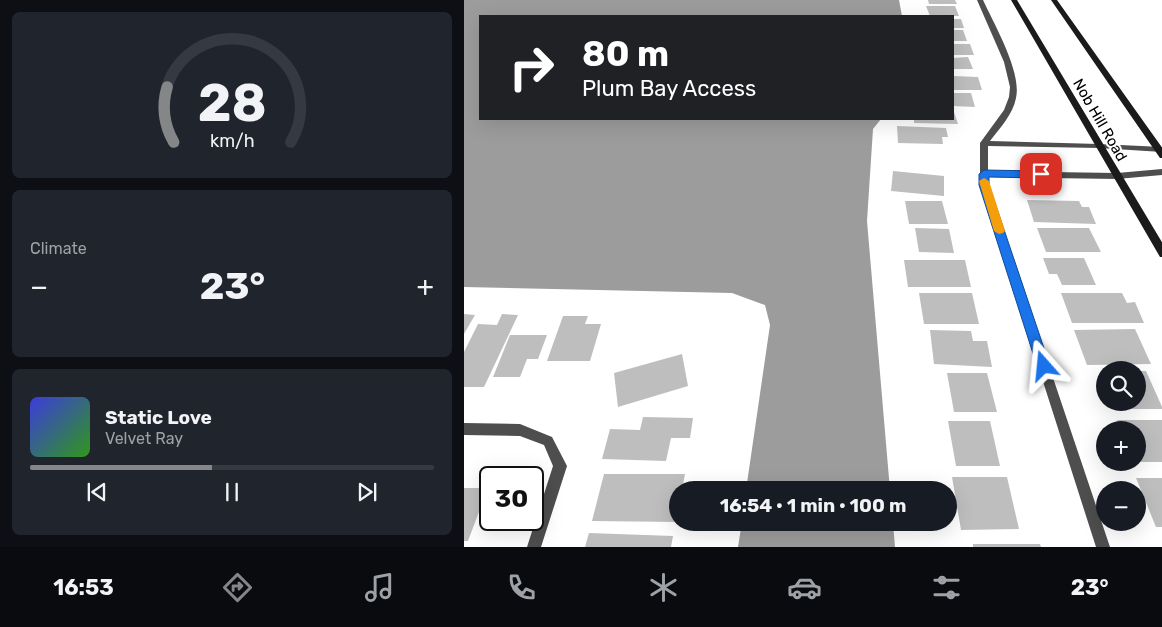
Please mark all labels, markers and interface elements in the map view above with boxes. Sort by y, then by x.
text: 80 m [582,33,669,75]
icon: right [499,35,564,100]
text: 28 [197,72,267,134]
text: Plum Bay Access [582,75,756,102]
street label: Nob Hill Road [1069,75,1131,165]
text: km/h [210,130,254,151]
pin [1020,153,1062,195]
icon: arrive [1027,160,1055,188]
text: Climate [30,239,87,258]
text: 23° [200,263,265,309]
text: − [30,270,48,303]
text: + [417,270,434,303]
position arrow [1017,339,1069,391]
map controls [1096,361,1146,531]
button: search [1096,361,1146,411]
text: Static Love [105,406,212,429]
button: + [1096,421,1146,471]
text: Velvet Ray [105,429,183,448]
speed limit sign: 30 [479,466,544,531]
icon: previous [83,478,111,506]
icon: pause [218,478,246,506]
icon: next [353,478,381,506]
button: − [1096,481,1146,531]
text: 16:54 · 1 min · 100 m [720,494,906,517]
icon: directions [220,570,255,605]
icon: music [362,570,397,605]
icon: phone [504,570,539,605]
icon: climate [646,570,681,605]
icon: car [787,570,822,605]
icon: filters [929,570,964,605]
text: 16:53 [53,574,114,601]
text: 23° [1071,574,1109,601]

